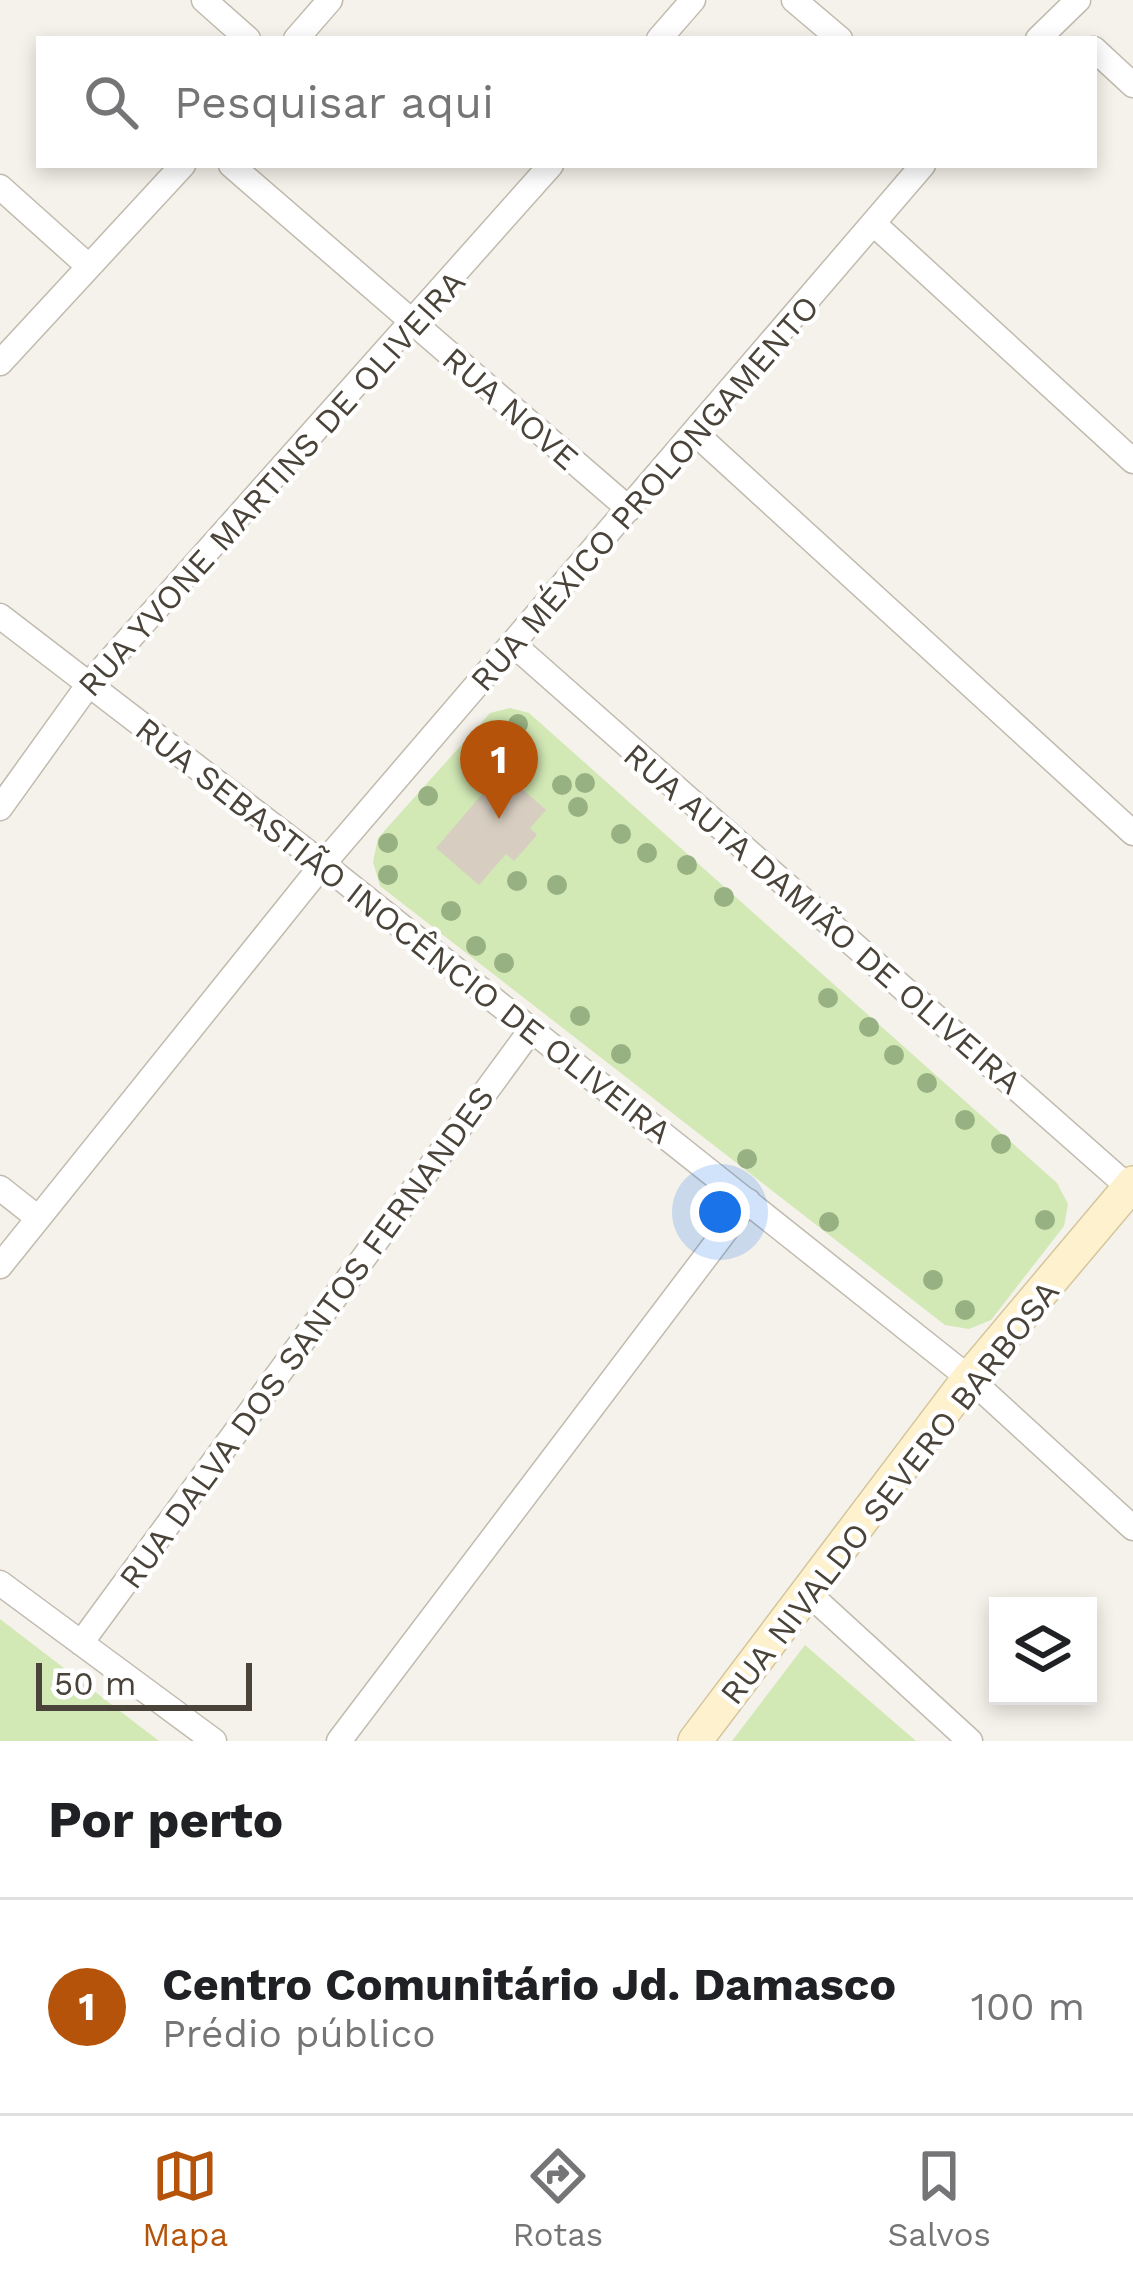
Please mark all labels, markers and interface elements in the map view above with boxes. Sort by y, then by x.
search box [36,36,1097,168]
icon: search [78,69,144,135]
text: Pesquisar aqui [174,76,494,129]
street label: RUA YVONE MARTINS DE OLIVEIRA [70,262,473,704]
street label: RUA MÉXICO PROLONGAMENTO [462,288,827,699]
street label: RUA NOVE [435,339,587,478]
street label: RUA SEBASTIÃO INOCÊNCIO DE OLIVEIRA [128,709,679,1152]
pin: 1 [460,720,538,819]
street label: RUA AUTA DAMIÃO DE OLIVEIRA [616,735,1029,1102]
street label: RUA DALVA DOS SANTOS FERNANDES [111,1078,502,1596]
your location [690,1182,750,1242]
street label: RUA NIVALDO SEVERO BARBOSA [712,1273,1067,1712]
map controls [989,1597,1097,1705]
button: layers [989,1597,1097,1705]
scale bar [36,1657,252,1710]
text: 50 m [54,1664,136,1703]
text: Por perto [48,1790,283,1849]
text: Centro Comunitário Jd. Damasco [162,1958,896,2011]
text: 1 [79,1984,95,2029]
text: 100 m [971,1984,1085,2029]
text: Prédio público [162,2011,436,2056]
tab: Mapa [142,2143,228,2254]
tab: Rotas [512,2143,603,2254]
tab: Salvos [888,2143,991,2254]

